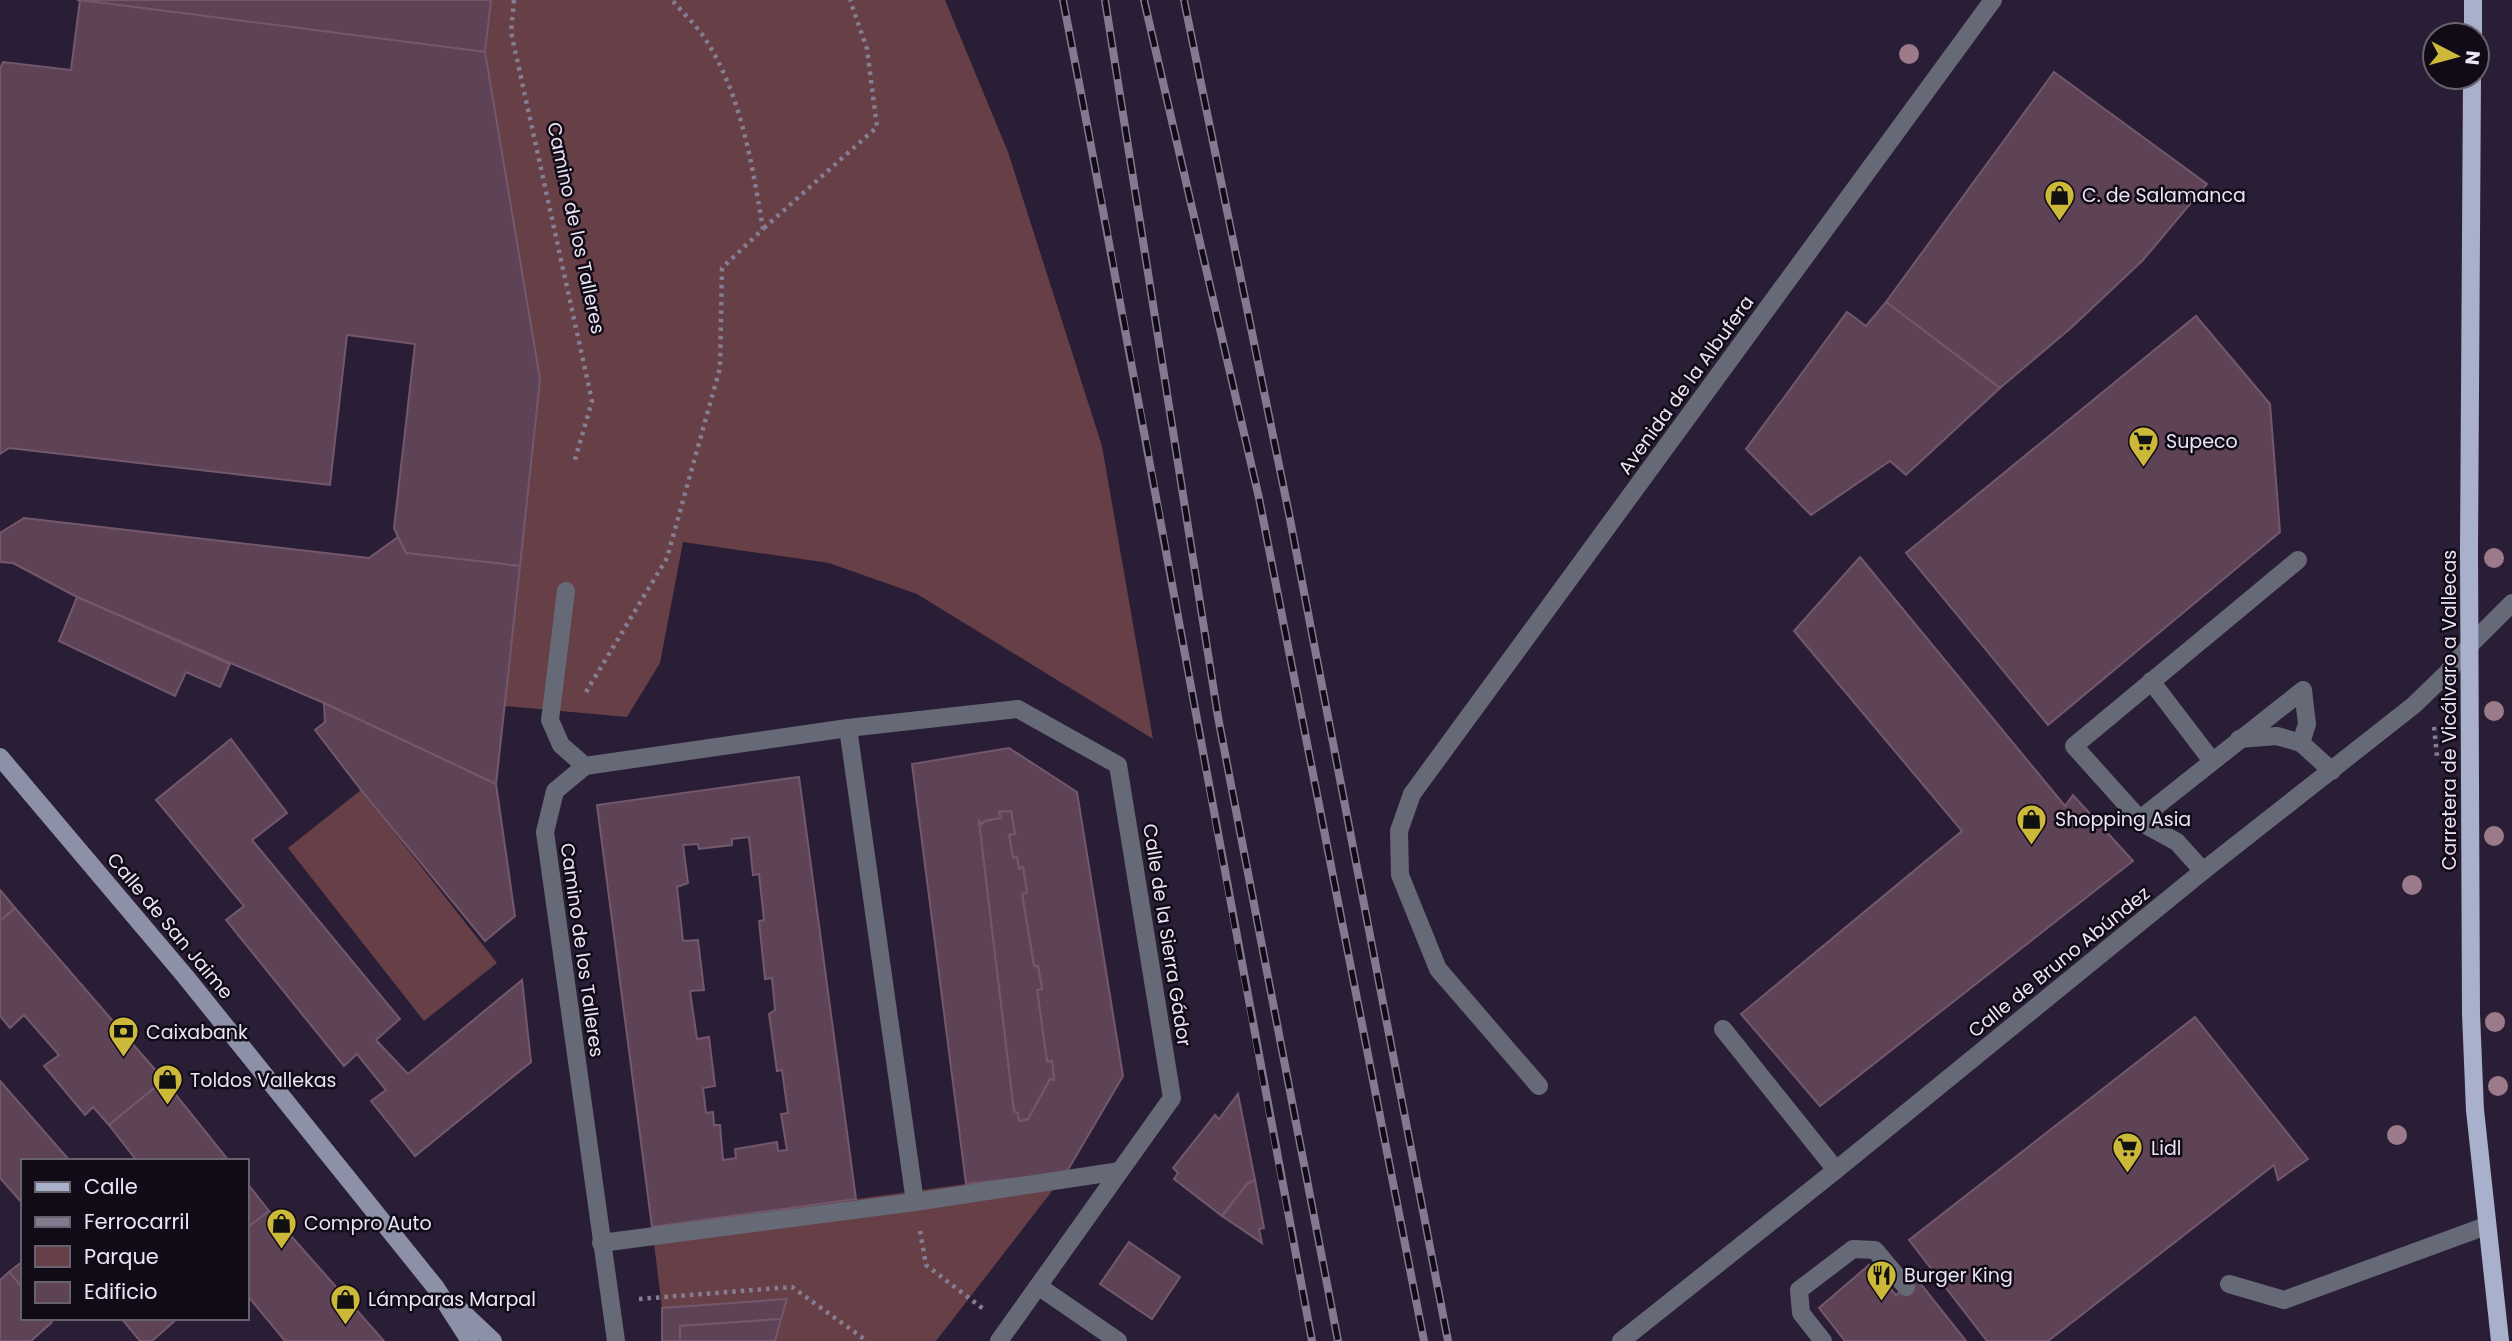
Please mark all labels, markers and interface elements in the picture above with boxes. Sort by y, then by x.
north arrow [2421,21,2491,91]
text: N [2458,49,2487,66]
street label: Camino de los Talleres [540,120,612,336]
shop icon: C. de Salamanca [2042,178,2076,222]
place label: C. de Salamanca [2082,182,2246,209]
street label: Avenida de la Albufera [1612,290,1760,480]
supermarket icon: Supeco [2126,424,2160,468]
place label: Supeco [2166,428,2238,455]
street label: Carretera de Vicálvaro a Vallecas [2436,550,2463,870]
shop icon: Shopping Asia [2015,802,2049,846]
place label: Shopping Asia [2055,806,2191,833]
street label: Calle de la Sierra Gádor [1136,822,1198,1048]
street label: Camino de los Talleres [554,841,610,1059]
street label: Calle de San Jaime [101,847,239,1005]
street label: Calle de Bruno Abúndez [1962,880,2156,1044]
bank icon: Caixabank [106,1015,140,1059]
place label: Caixabank [146,1019,248,1046]
shop icon: Toldos Vallekas [150,1063,184,1107]
place label: Toldos Vallekas [190,1067,336,1094]
supermarket icon: Lidl [2111,1131,2145,1175]
place label: Lidl [2151,1135,2181,1162]
legend [21,1159,248,1320]
text: Calle [84,1172,138,1201]
shop icon: Compro Auto [264,1206,298,1250]
text: Ferrocarril [84,1207,190,1236]
place label: Compro Auto [304,1210,432,1237]
text: Parque [84,1242,159,1271]
restaurant icon: Burger King [1864,1258,1898,1302]
place label: Burger King [1904,1262,2013,1289]
text: Edificio [84,1277,158,1306]
shop icon: Lámparas Marpal [328,1282,362,1326]
place label: Lámparas Marpal [368,1286,536,1313]

